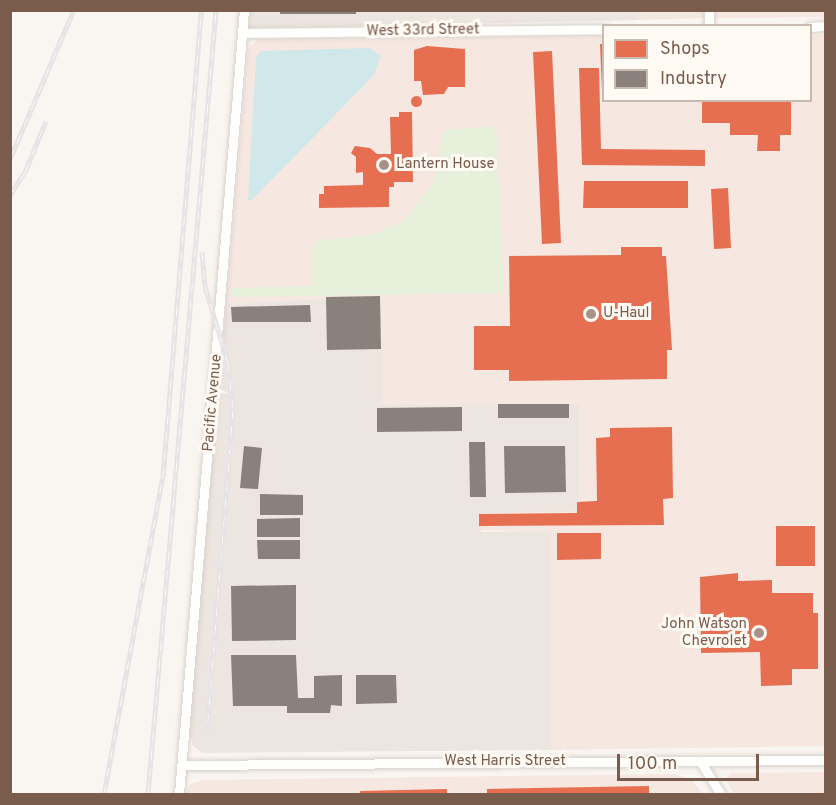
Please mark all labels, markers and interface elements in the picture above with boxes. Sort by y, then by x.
street label: West 33rd Street [366,21,480,41]
legend [602,24,812,102]
text: Shops [660,38,710,61]
text: Industry [660,68,727,91]
place label: Lantern House [396,156,494,174]
marker: Lantern House [377,158,391,172]
place label: U-Haul [603,305,649,323]
marker: U-Haul [584,307,598,321]
street label: Pacific Avenue [200,353,226,453]
place label: John Watson Chevrolet [661,615,747,650]
marker: John Watson Chevrolet [752,626,766,640]
scale bar [620,742,762,780]
street label: West Harris Street [444,753,566,771]
text: 100 m [628,753,677,776]

